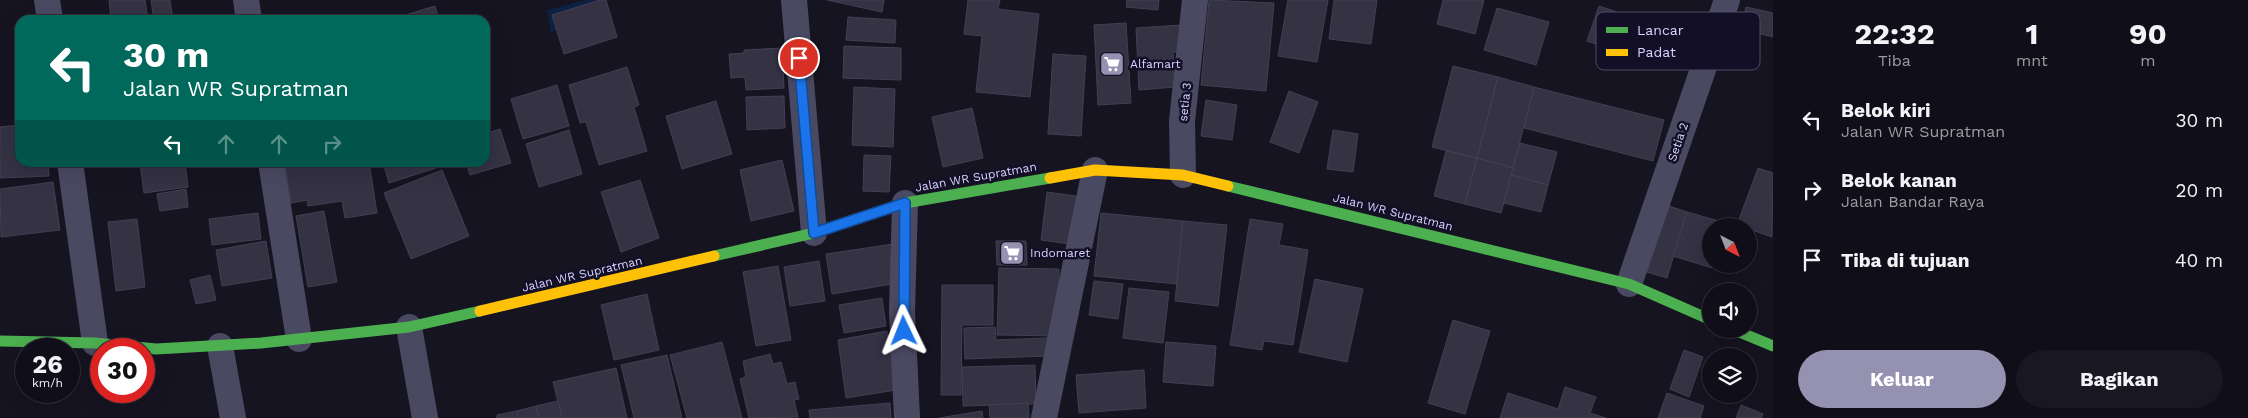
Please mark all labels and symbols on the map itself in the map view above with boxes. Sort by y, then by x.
legend [1596,12,1760,70]
text: Lancar [1637,22,1684,38]
pin [778,37,820,79]
text: Padat [1637,44,1676,60]
supermarket icon: Alfamart [1099,51,1125,77]
place label: Alfamart [1130,57,1181,71]
street label: setia 3 [1176,82,1194,122]
street label: Setia 2 [1665,121,1691,163]
street label: Jalan WR Supratman [914,159,1038,195]
street label: Jalan WR Supratman [1332,190,1454,234]
north arrow [1702,218,1758,272]
supermarket icon: Indomaret [999,240,1025,266]
place label: Indomaret [1030,246,1090,260]
street label: Jalan WR Supratman [520,253,644,295]
position arrow [877,304,929,356]
speed limit sign: 30 [90,338,155,403]

